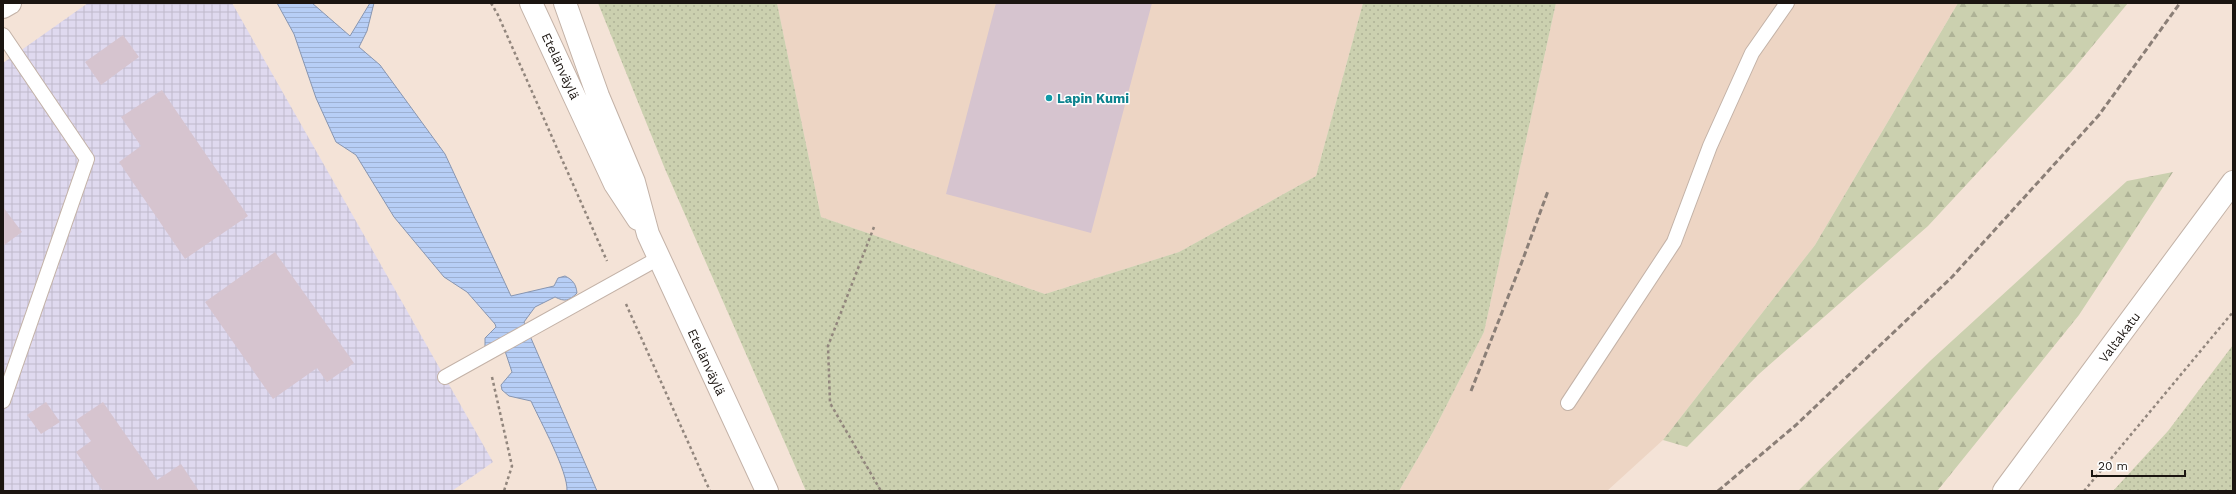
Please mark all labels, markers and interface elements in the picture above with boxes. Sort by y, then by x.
street label: Etelänväylä [539,30,583,103]
place label: Lapin Kumi [1057,91,1129,106]
marker: Lapin Kumi [1044,93,1054,103]
street label: Valtakatu [2096,309,2143,366]
street label: Etelänväylä [685,326,729,399]
scale bar [2092,452,2185,478]
text: 20 m [2098,459,2128,473]

